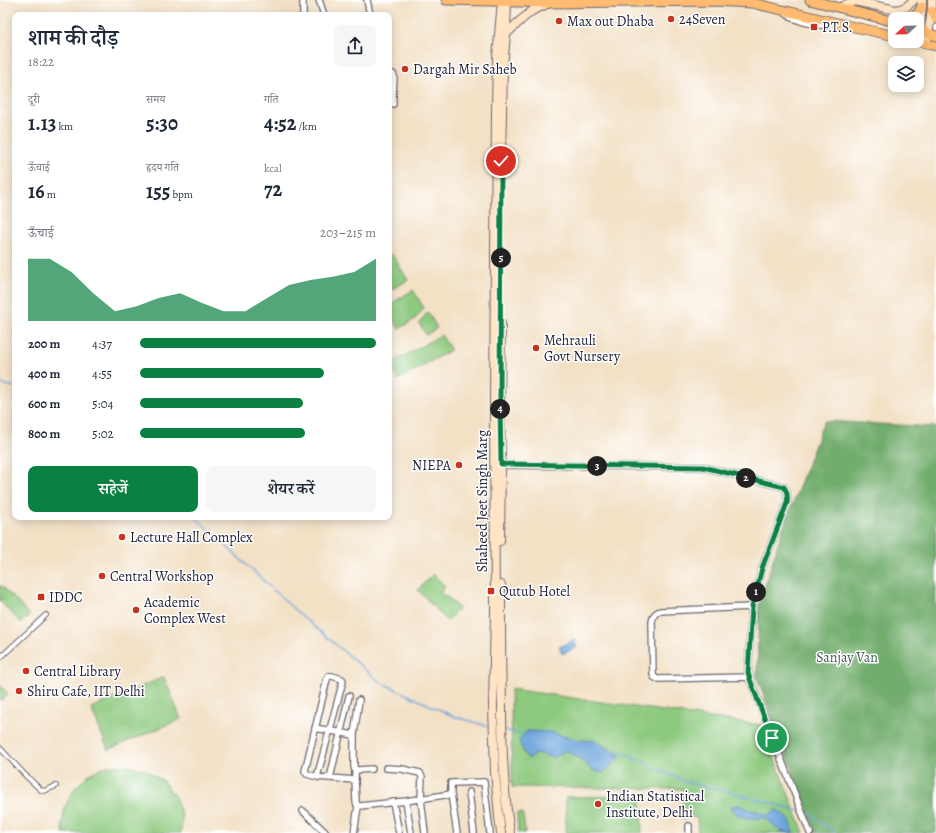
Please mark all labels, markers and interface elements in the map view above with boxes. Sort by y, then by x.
place label: 24Seven [679,10,726,29]
place label: Max out Dhaba [567,12,655,31]
north arrow [888,12,924,48]
map controls [888,12,924,92]
marker: 24Seven [666,14,676,24]
marker: Max out Dhaba [554,16,564,26]
place label: P.T.S. [822,18,853,37]
marker: P.T.S. [809,22,819,32]
text: शाम की दौड़ [28,23,119,53]
button: share [334,25,376,67]
text: 18:22 [28,53,54,70]
button: layers [888,56,924,92]
place label: Dargah Mir Saheb [413,60,517,79]
marker: Dargah Mir Saheb [400,64,410,74]
text: दूरी [28,92,40,107]
text: समय [146,92,165,107]
text: गति [264,92,278,107]
text: 1.13 [28,110,56,137]
text: 5:30 [146,110,178,137]
text: 4:52 [264,110,296,137]
text: km [56,119,73,134]
text: /km [296,119,317,134]
pin [484,144,518,178]
icon: check [490,150,512,172]
text: ऊँचाई [28,160,50,175]
text: हृदय गति [146,160,179,175]
text: kcal [264,161,282,176]
text: 72 [264,176,282,203]
text: 16 [28,178,45,205]
text: 155 [146,178,170,205]
text: m [45,187,56,202]
text: bpm [170,187,193,202]
text: ऊँचाई [28,224,54,241]
text: 203–215 m [320,224,376,241]
pin: 5 [491,248,511,268]
text: 5 [499,250,503,265]
place label: Mehrauli Govt Nursery [544,331,621,366]
text: 200 m [28,335,61,352]
text: 4:37 [92,335,112,352]
marker: Mehrauli Govt Nursery [531,343,541,353]
text: 400 m [28,365,60,382]
text: 4:55 [92,365,112,382]
text: 600 m [28,395,60,412]
text: 5:04 [92,395,114,412]
pin: 4 [490,399,510,419]
text: 4 [497,401,503,416]
text: 800 m [28,425,60,442]
text: 5:02 [92,425,114,442]
street label: Shaheed Jeet Singh Marg [473,430,492,572]
place label: NIEPA [412,456,452,475]
pin: 3 [587,456,607,476]
text: 3 [595,458,599,473]
marker: NIEPA [454,460,464,470]
button: सहेजें [28,466,198,512]
button: शेयर करें [206,466,376,512]
pin: 2 [736,468,756,488]
text: 2 [743,470,749,485]
place label: Lecture Hall Complex [130,528,253,547]
marker: Lecture Hall Complex [117,532,127,542]
place label: Central Workshop [110,567,214,586]
marker: Central Workshop [97,571,107,581]
place label: Qutub Hotel [499,582,571,601]
pin: 1 [746,582,766,602]
text: 1 [754,584,758,599]
marker: Qutub Hotel [486,586,496,596]
place label: IDDC [49,588,83,607]
marker: IDDC [36,592,46,602]
place label: Academic Complex West [143,593,226,628]
marker: Academic Complex West [131,605,141,615]
park label: Sanjay Van [816,648,878,667]
place label: Central Library [34,662,121,681]
marker: Central Library [21,666,31,676]
place label: Shiru Cafe, IIT Delhi [27,682,145,701]
marker: Shiru Cafe, IIT Delhi [14,686,24,696]
pin [755,721,789,755]
icon: arrive [761,727,783,749]
place label: Indian Statistical Institute, Delhi [606,787,705,822]
marker: Indian Statistical Institute, Delhi [593,799,603,809]

